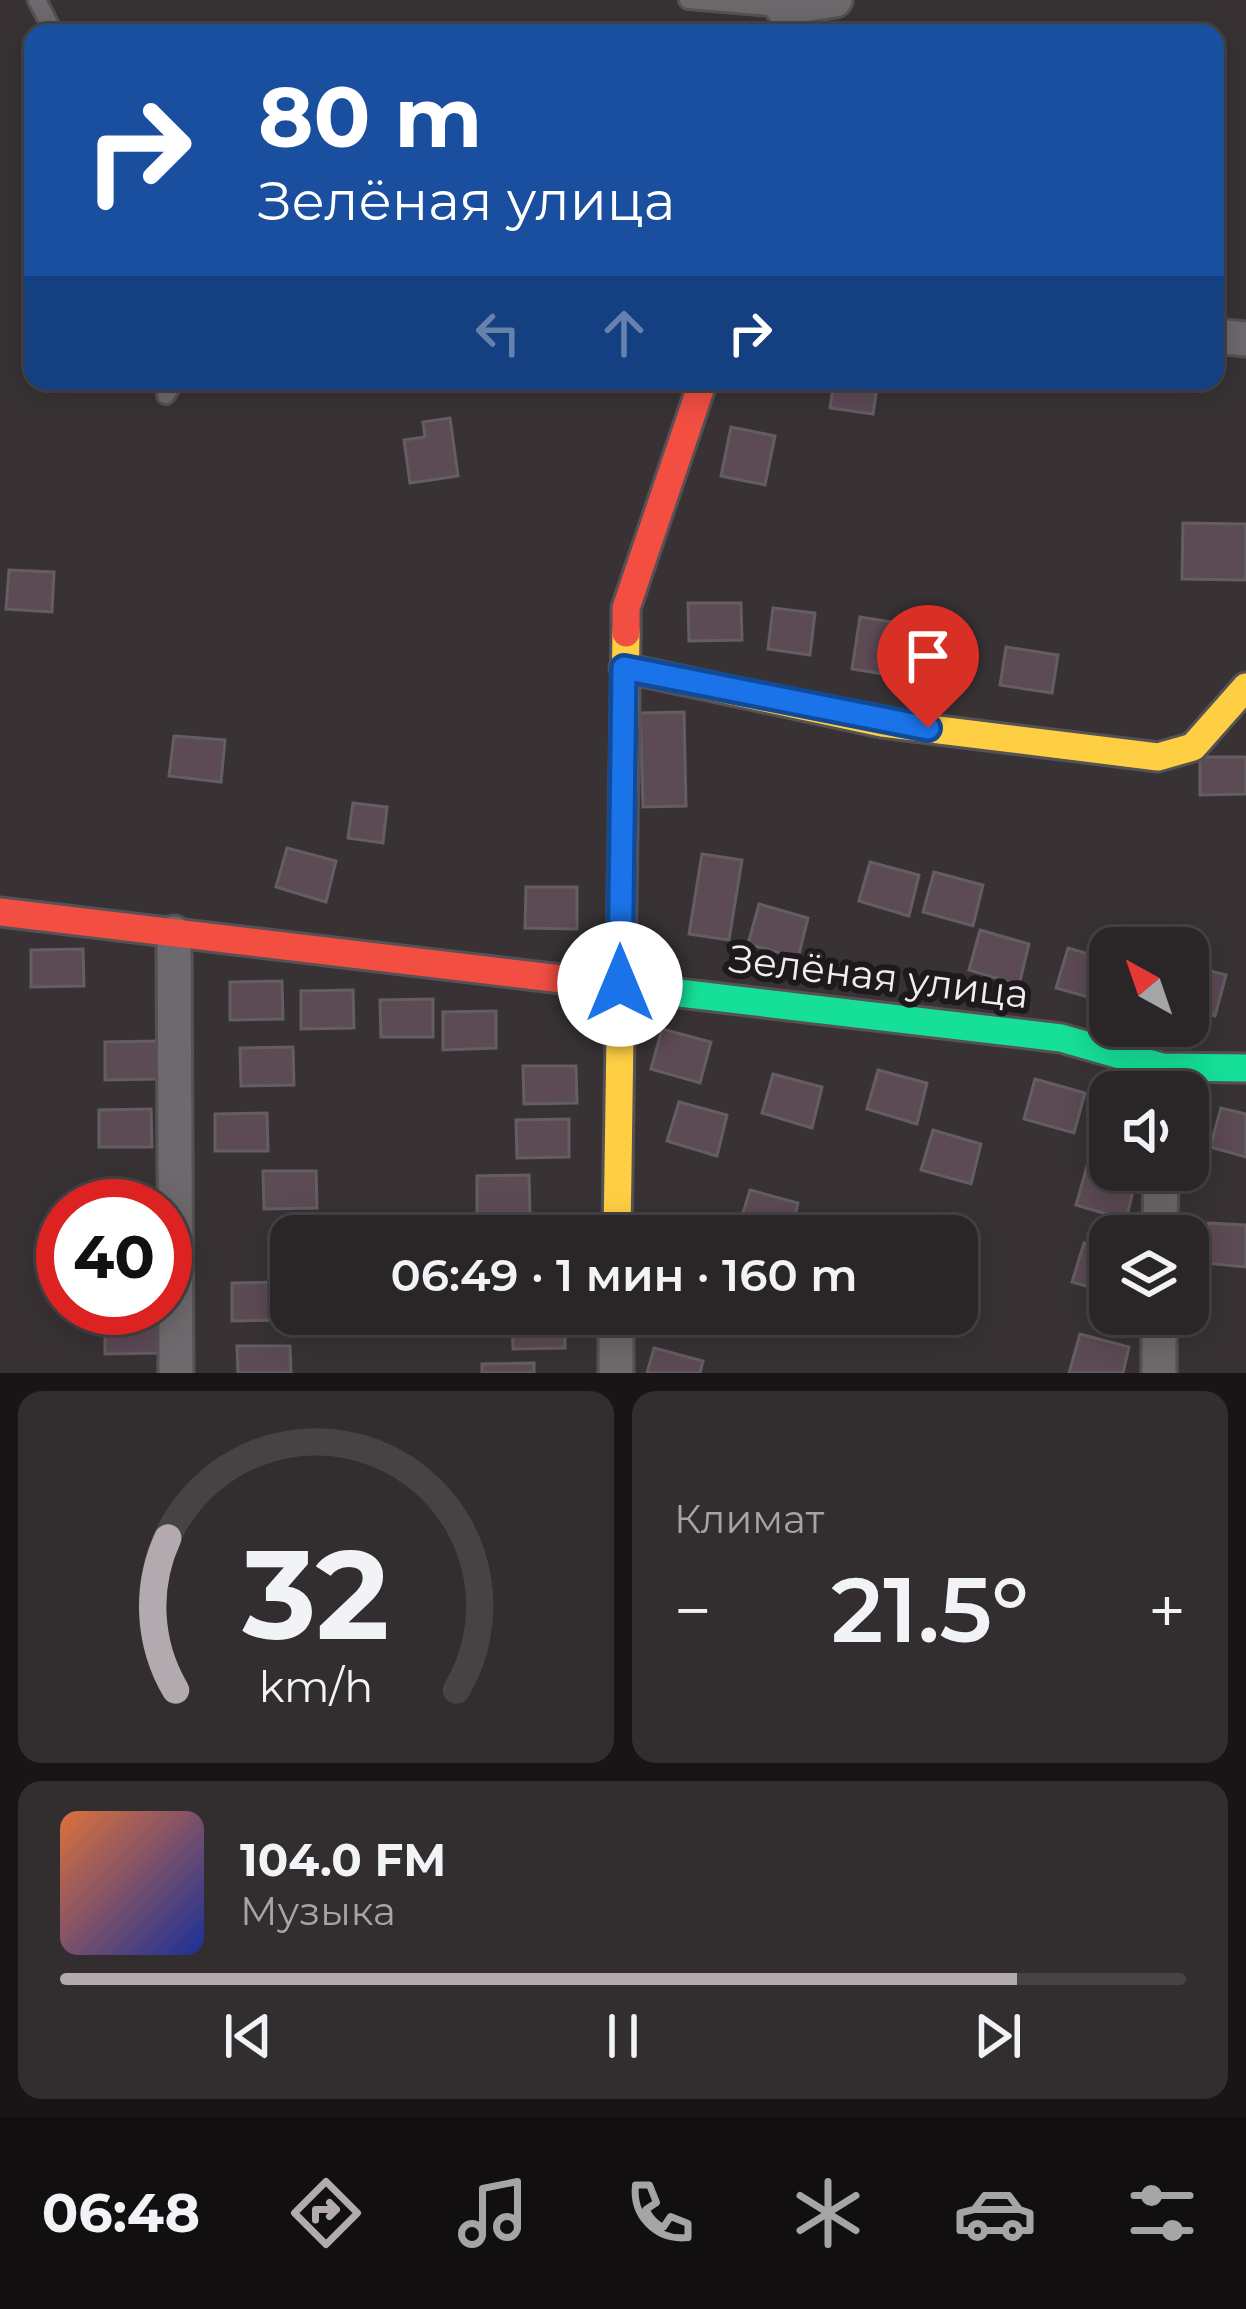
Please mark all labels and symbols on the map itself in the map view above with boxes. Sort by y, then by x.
pin [877,605,979,728]
position arrow [557,921,683,1047]
north arrow [1089,927,1209,1047]
street label: Зелёная улица [727,934,1031,1018]
speed limit sign: 40 [36,1179,192,1335]

